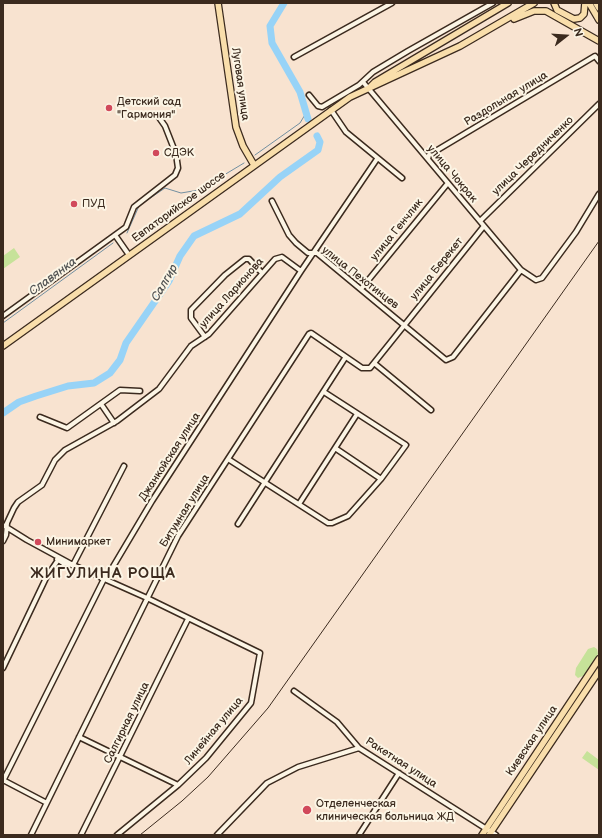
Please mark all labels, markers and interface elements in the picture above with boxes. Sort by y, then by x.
north arrow [546,16,586,56]
text: N [571,26,585,38]
street label: Луговая улица [228,47,252,121]
street label: Раздольная улица [462,69,550,129]
place label: Детский сад "Гармония" [117,95,181,121]
marker: Детский сад "Гармония" [104,103,114,113]
street label: улица Чередниченко [490,114,576,198]
street label: улица Чокрак [424,143,480,205]
place label: СДЭК [164,146,194,160]
marker: СДЭК [151,148,161,158]
street label: Евпаторийское шоссе [130,169,228,245]
street label: улица Генчлик [368,196,426,264]
place label: ПУД [82,197,105,211]
marker: ПУД [69,199,79,209]
street label: улица Берекет [408,235,466,303]
street label: улица Пехотинцев [319,244,401,312]
water label: Славянка [26,255,80,299]
street label: улица Ларионова [197,255,267,331]
water label: Салгир [149,262,181,304]
street label: Джанкойская улица [136,410,204,504]
street label: Битумная улица [157,472,213,550]
place label: Минимаркет [46,535,111,549]
marker: Минимаркет [33,537,43,547]
district label: ЖИГУЛИНА РОЩА [30,565,176,583]
street label: Салгирная улица [102,680,152,766]
street label: Линейная улица [182,695,246,767]
street label: Киевская улица [504,703,560,779]
street label: Ракетная улица [363,735,439,791]
place label: Отделенческая клиническая больница ЖД [316,797,454,823]
marker: Отделенческая клиническая больница ЖД [301,804,313,816]

